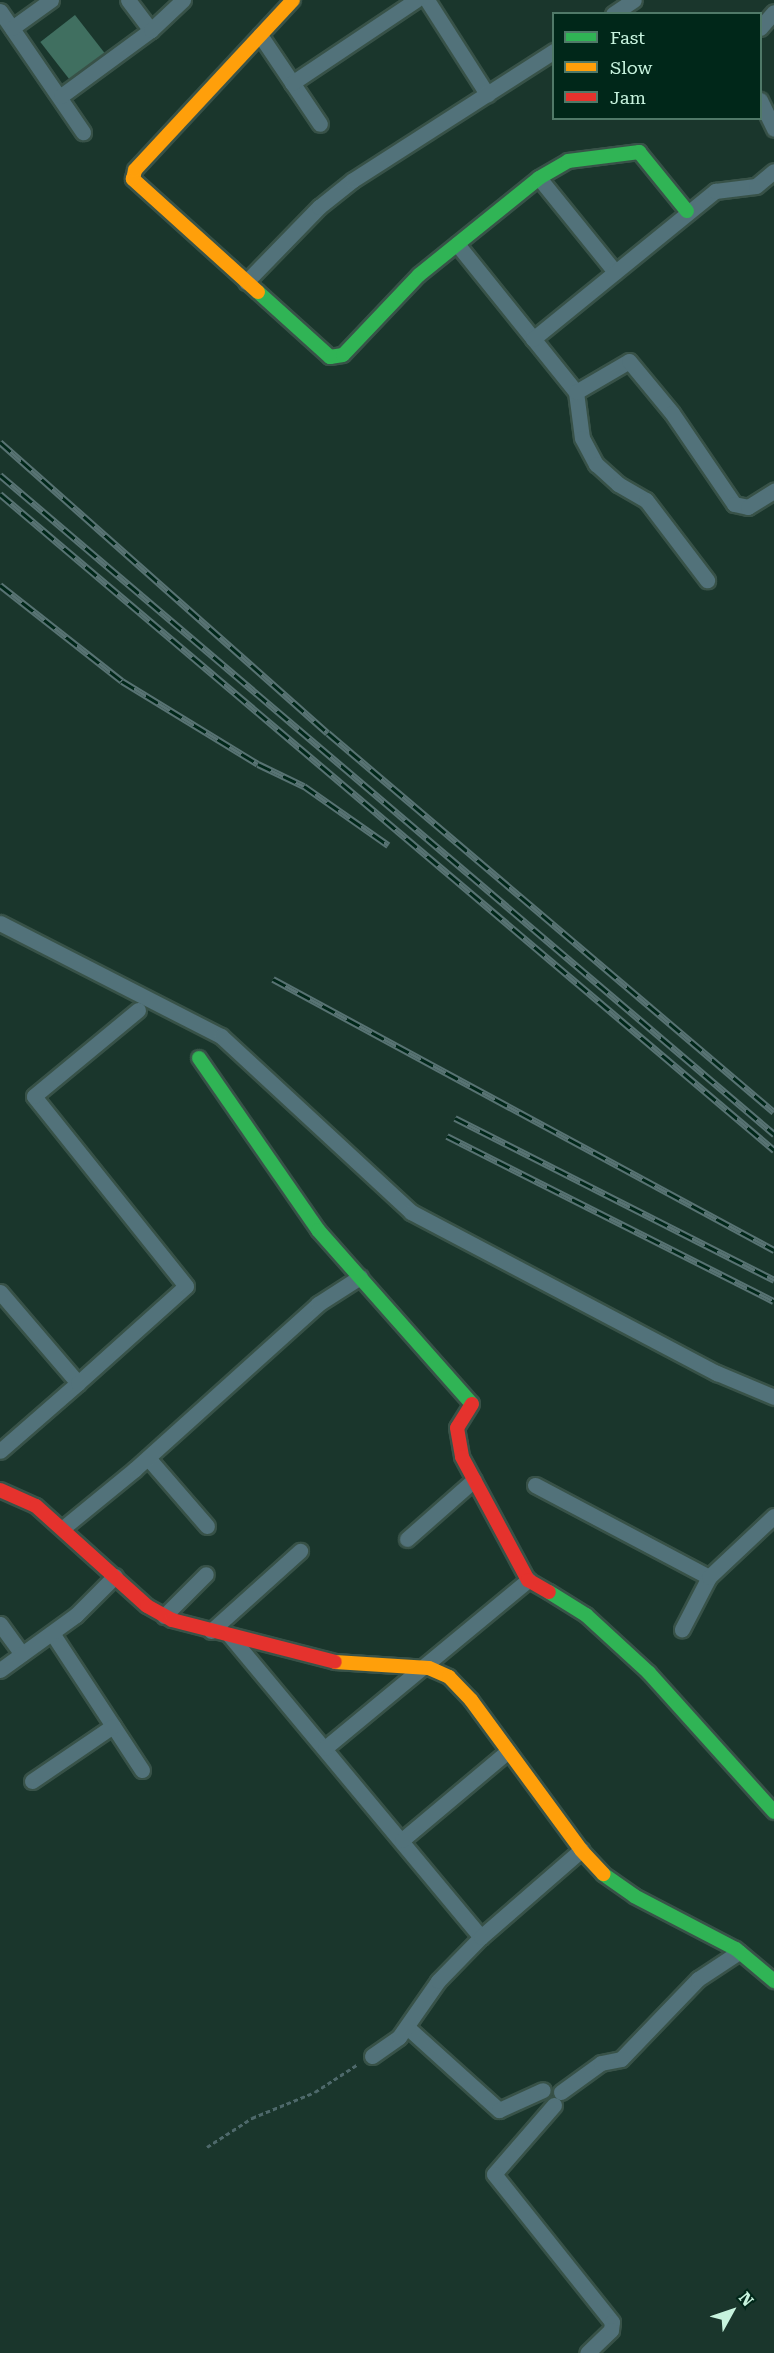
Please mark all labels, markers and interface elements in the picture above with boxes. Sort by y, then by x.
legend [552,12,762,120]
text: Fast [610,27,645,48]
text: Slow [610,57,652,78]
text: Jam [610,87,646,108]
north arrow [702,2281,762,2341]
text: N [735,2288,757,2310]

